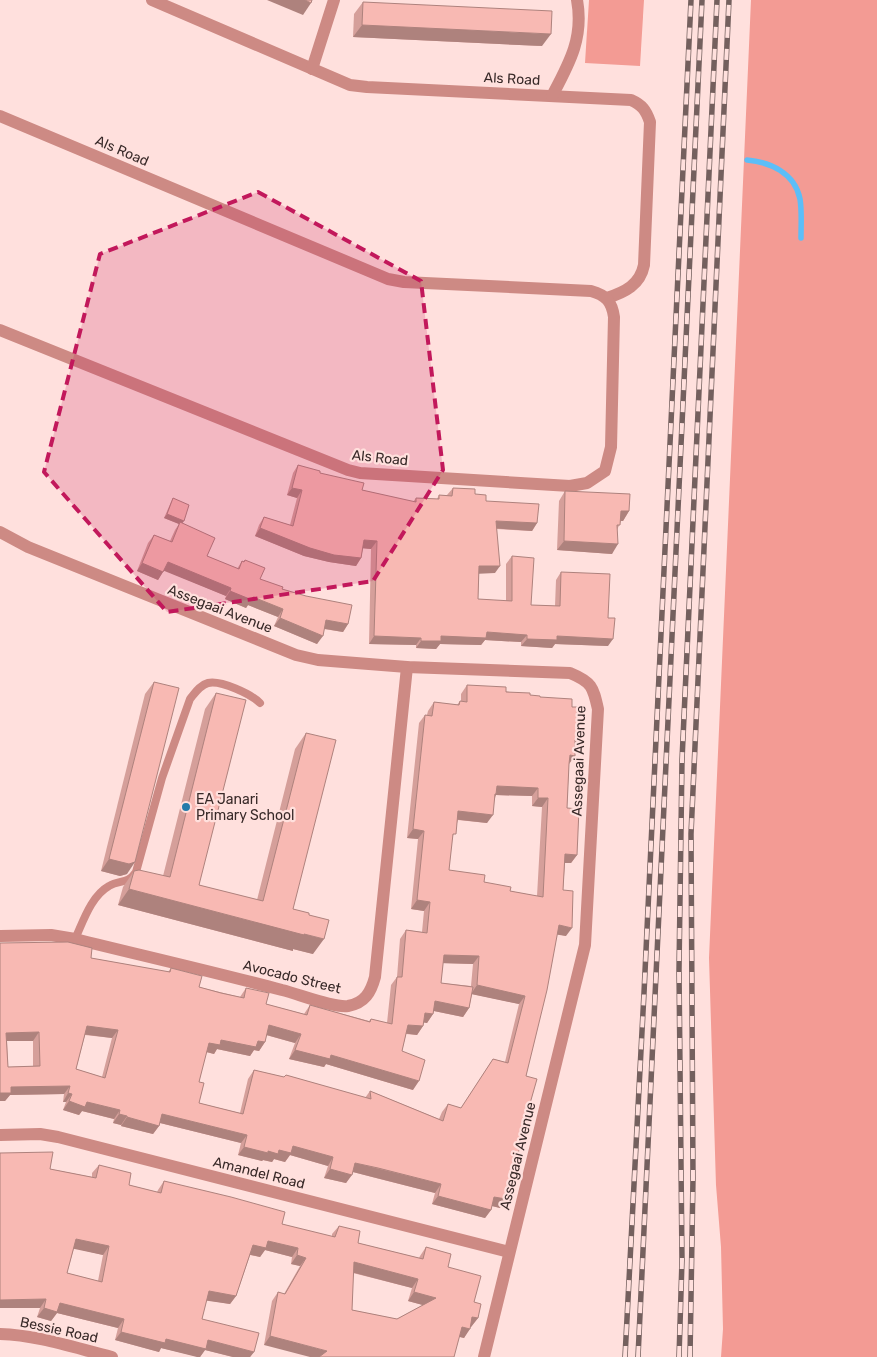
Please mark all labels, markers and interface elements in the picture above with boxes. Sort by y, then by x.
street label: Als Road [483,69,541,89]
street label: Als Road [93,132,151,170]
street label: Als Road [351,447,409,469]
street label: Assegaai Avenue [165,581,275,637]
street label: Assegaai Avenue [569,705,589,817]
place label: EA Janari Primary School [196,791,294,824]
marker: EA Janari Primary School [180,801,192,813]
street label: Avocado Street [241,957,343,997]
street label: Assegaai Avenue [496,1100,540,1212]
street label: Amandel Road [211,1153,307,1193]
street label: Bessie Road [18,1313,100,1347]

